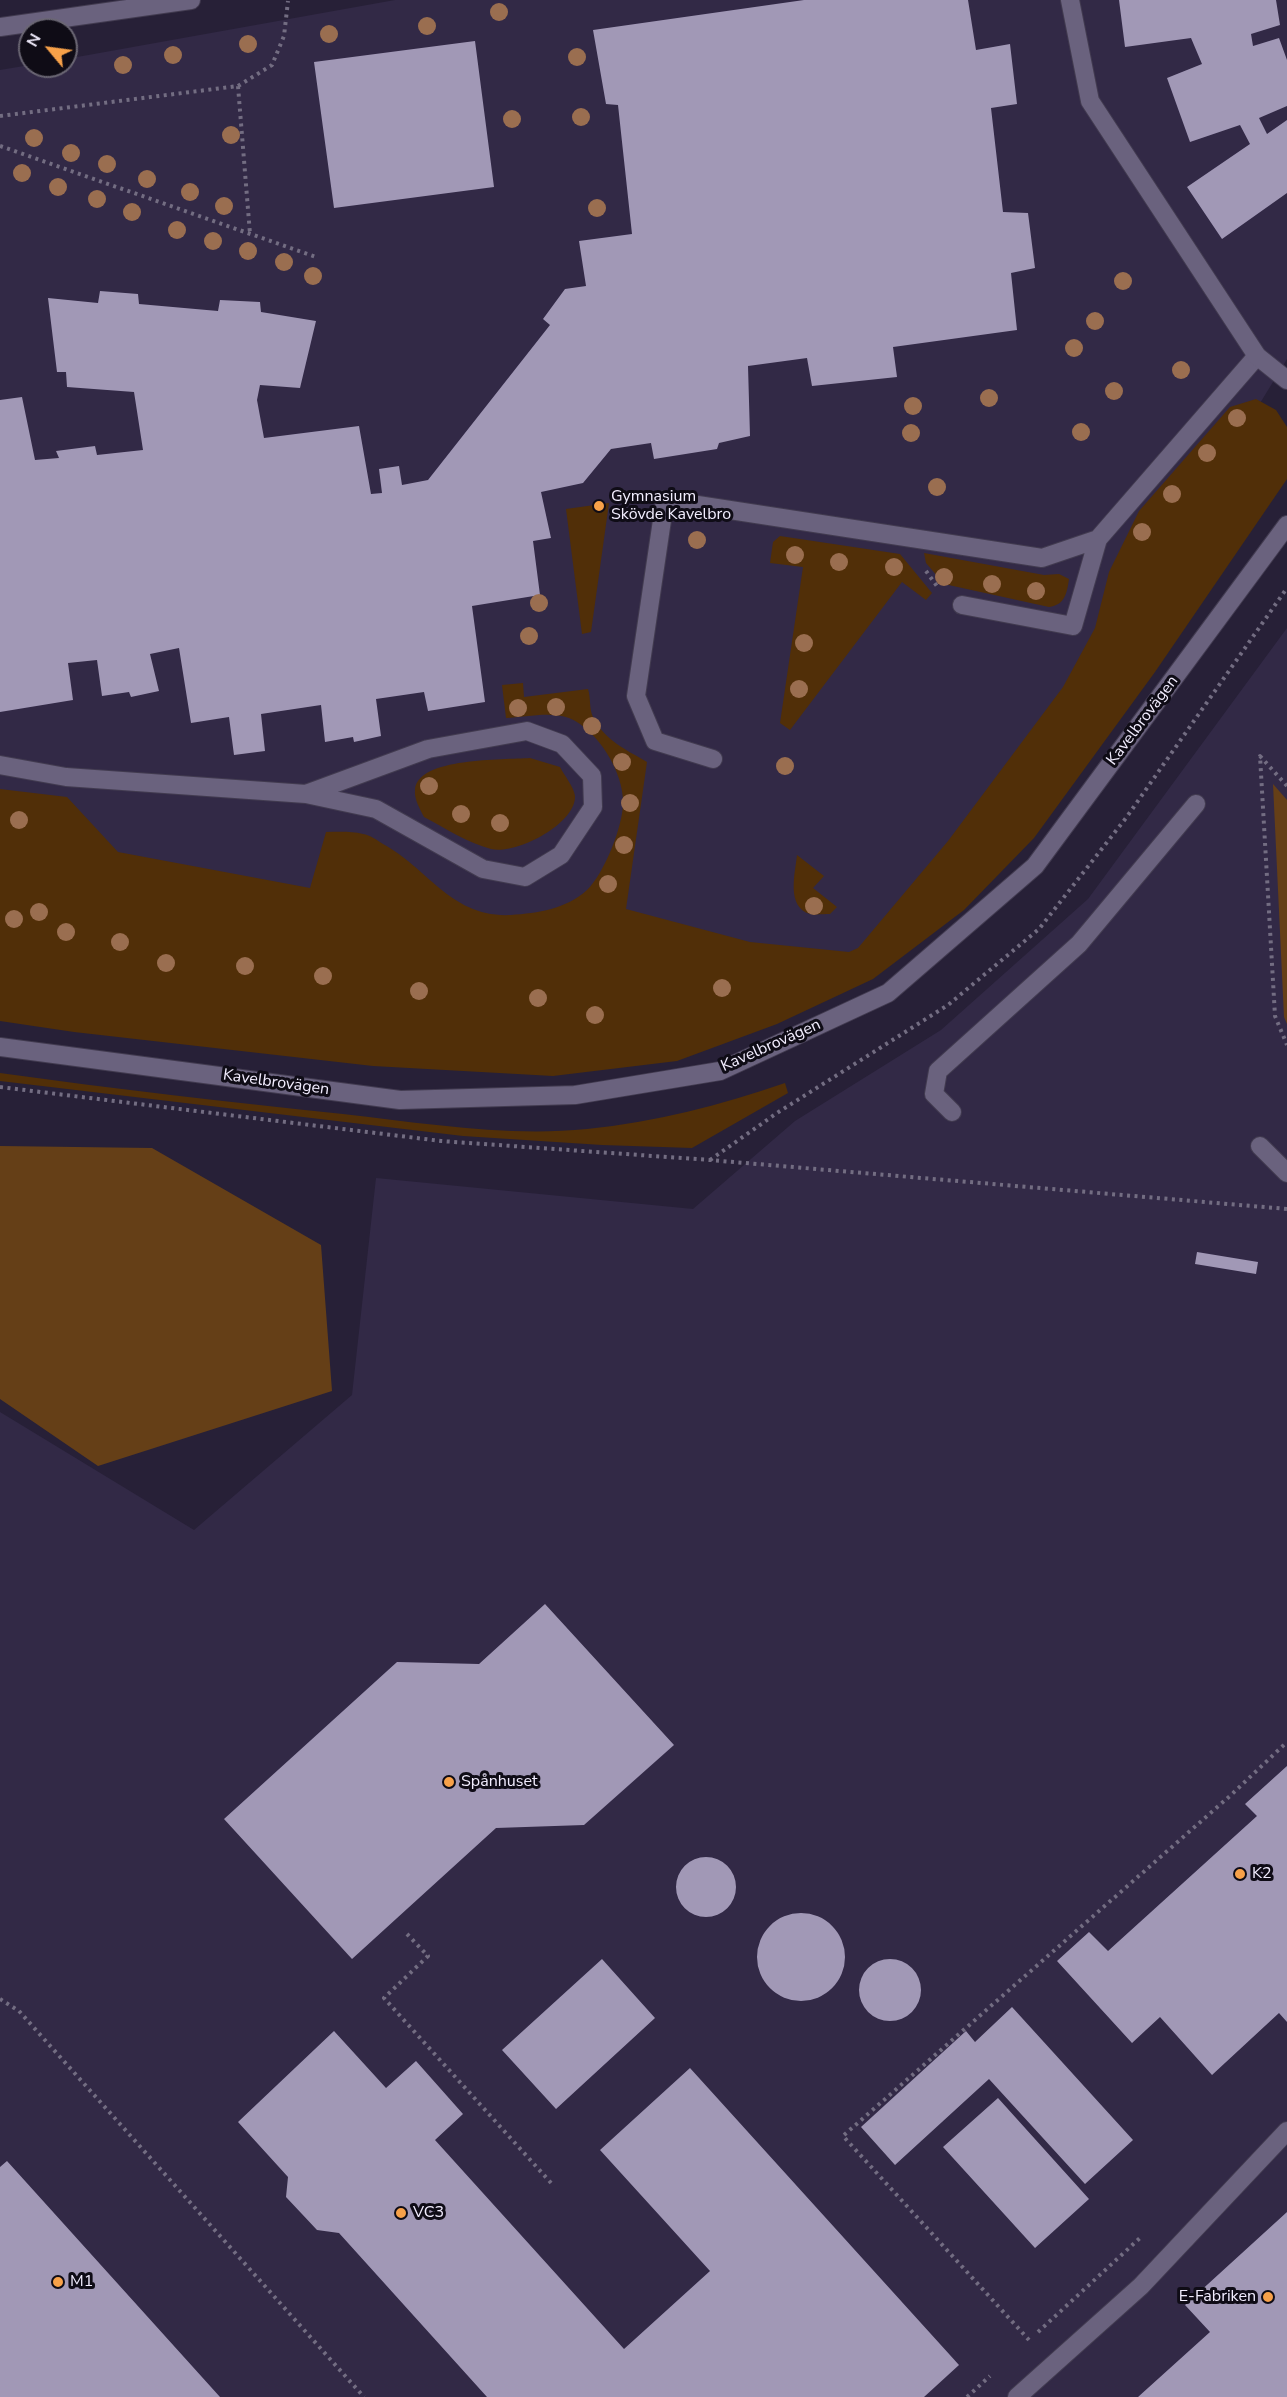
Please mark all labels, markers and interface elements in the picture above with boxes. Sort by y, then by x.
north arrow [18,18,78,78]
text: N [21,30,47,51]
place label: Gymnasium Skövde Kavelbro [611,487,731,525]
marker: Gymnasium Skövde Kavelbro [592,499,606,513]
street label: Kavelbrovägen [1103,672,1183,770]
street label: Kavelbrovägen [718,1015,824,1077]
street label: Kavelbrovägen [222,1066,330,1100]
place label: Spånhuset [461,1772,538,1792]
marker: Spånhuset [442,1775,456,1789]
place label: K2 [1252,1864,1272,1884]
marker: K2 [1233,1867,1247,1881]
place label: VC3 [413,2203,444,2223]
marker: VC3 [394,2206,408,2220]
place label: M1 [70,2272,93,2292]
marker: M1 [51,2275,65,2289]
place label: E-Fabriken [1179,2287,1256,2307]
marker: E-Fabriken [1261,2290,1275,2304]

